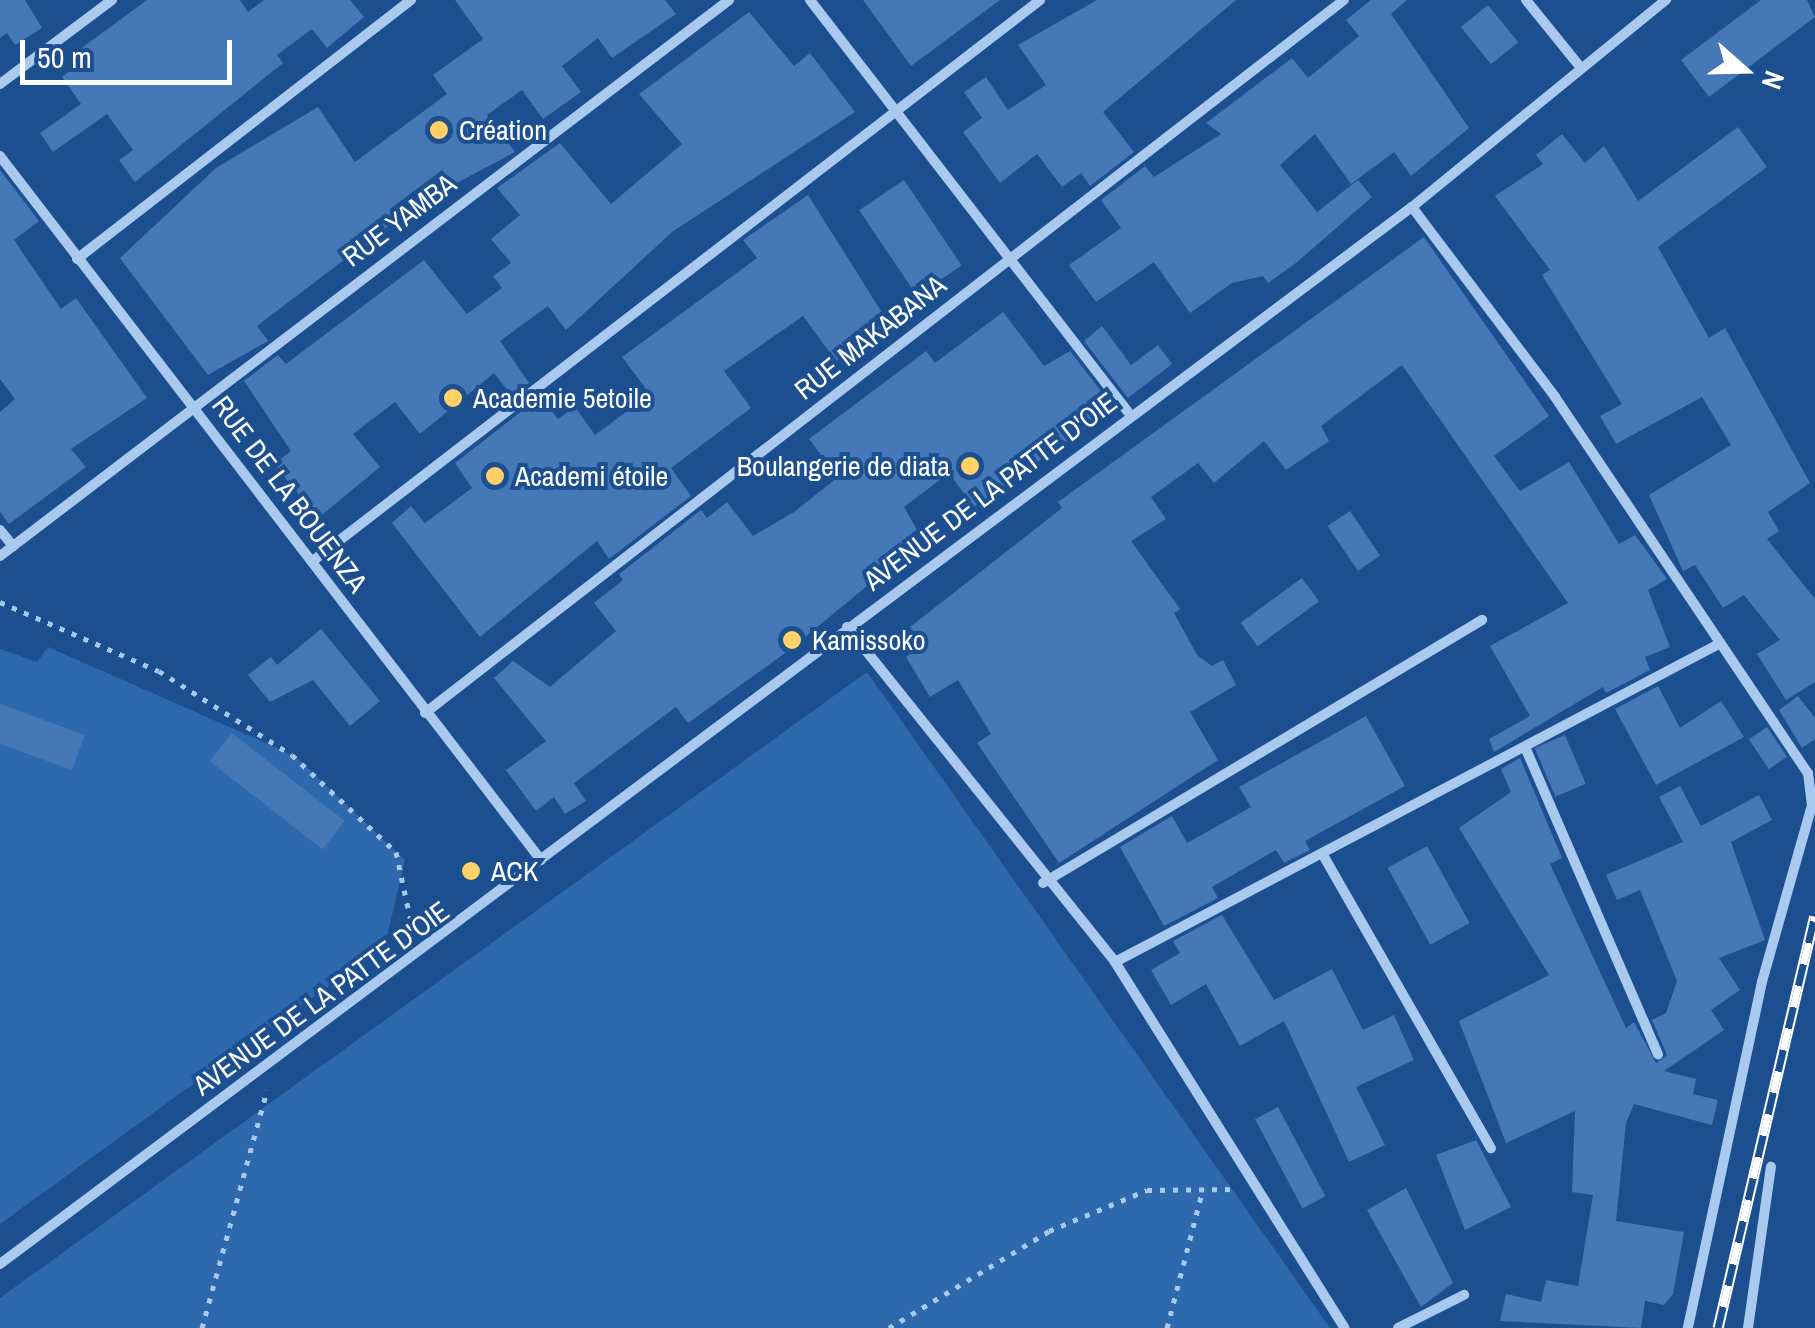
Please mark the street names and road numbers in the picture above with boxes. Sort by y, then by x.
street label: RUE YAMBA [336,166,462,274]
street label: RUE MAKABANA [788,268,952,406]
street label: AVENUE DE LA PATTE D'OIE [856,384,1124,598]
street label: RUE DE LA BOUENZA [205,389,375,599]
street label: AVENUE DE LA PATTE D'OIE [186,893,456,1103]

